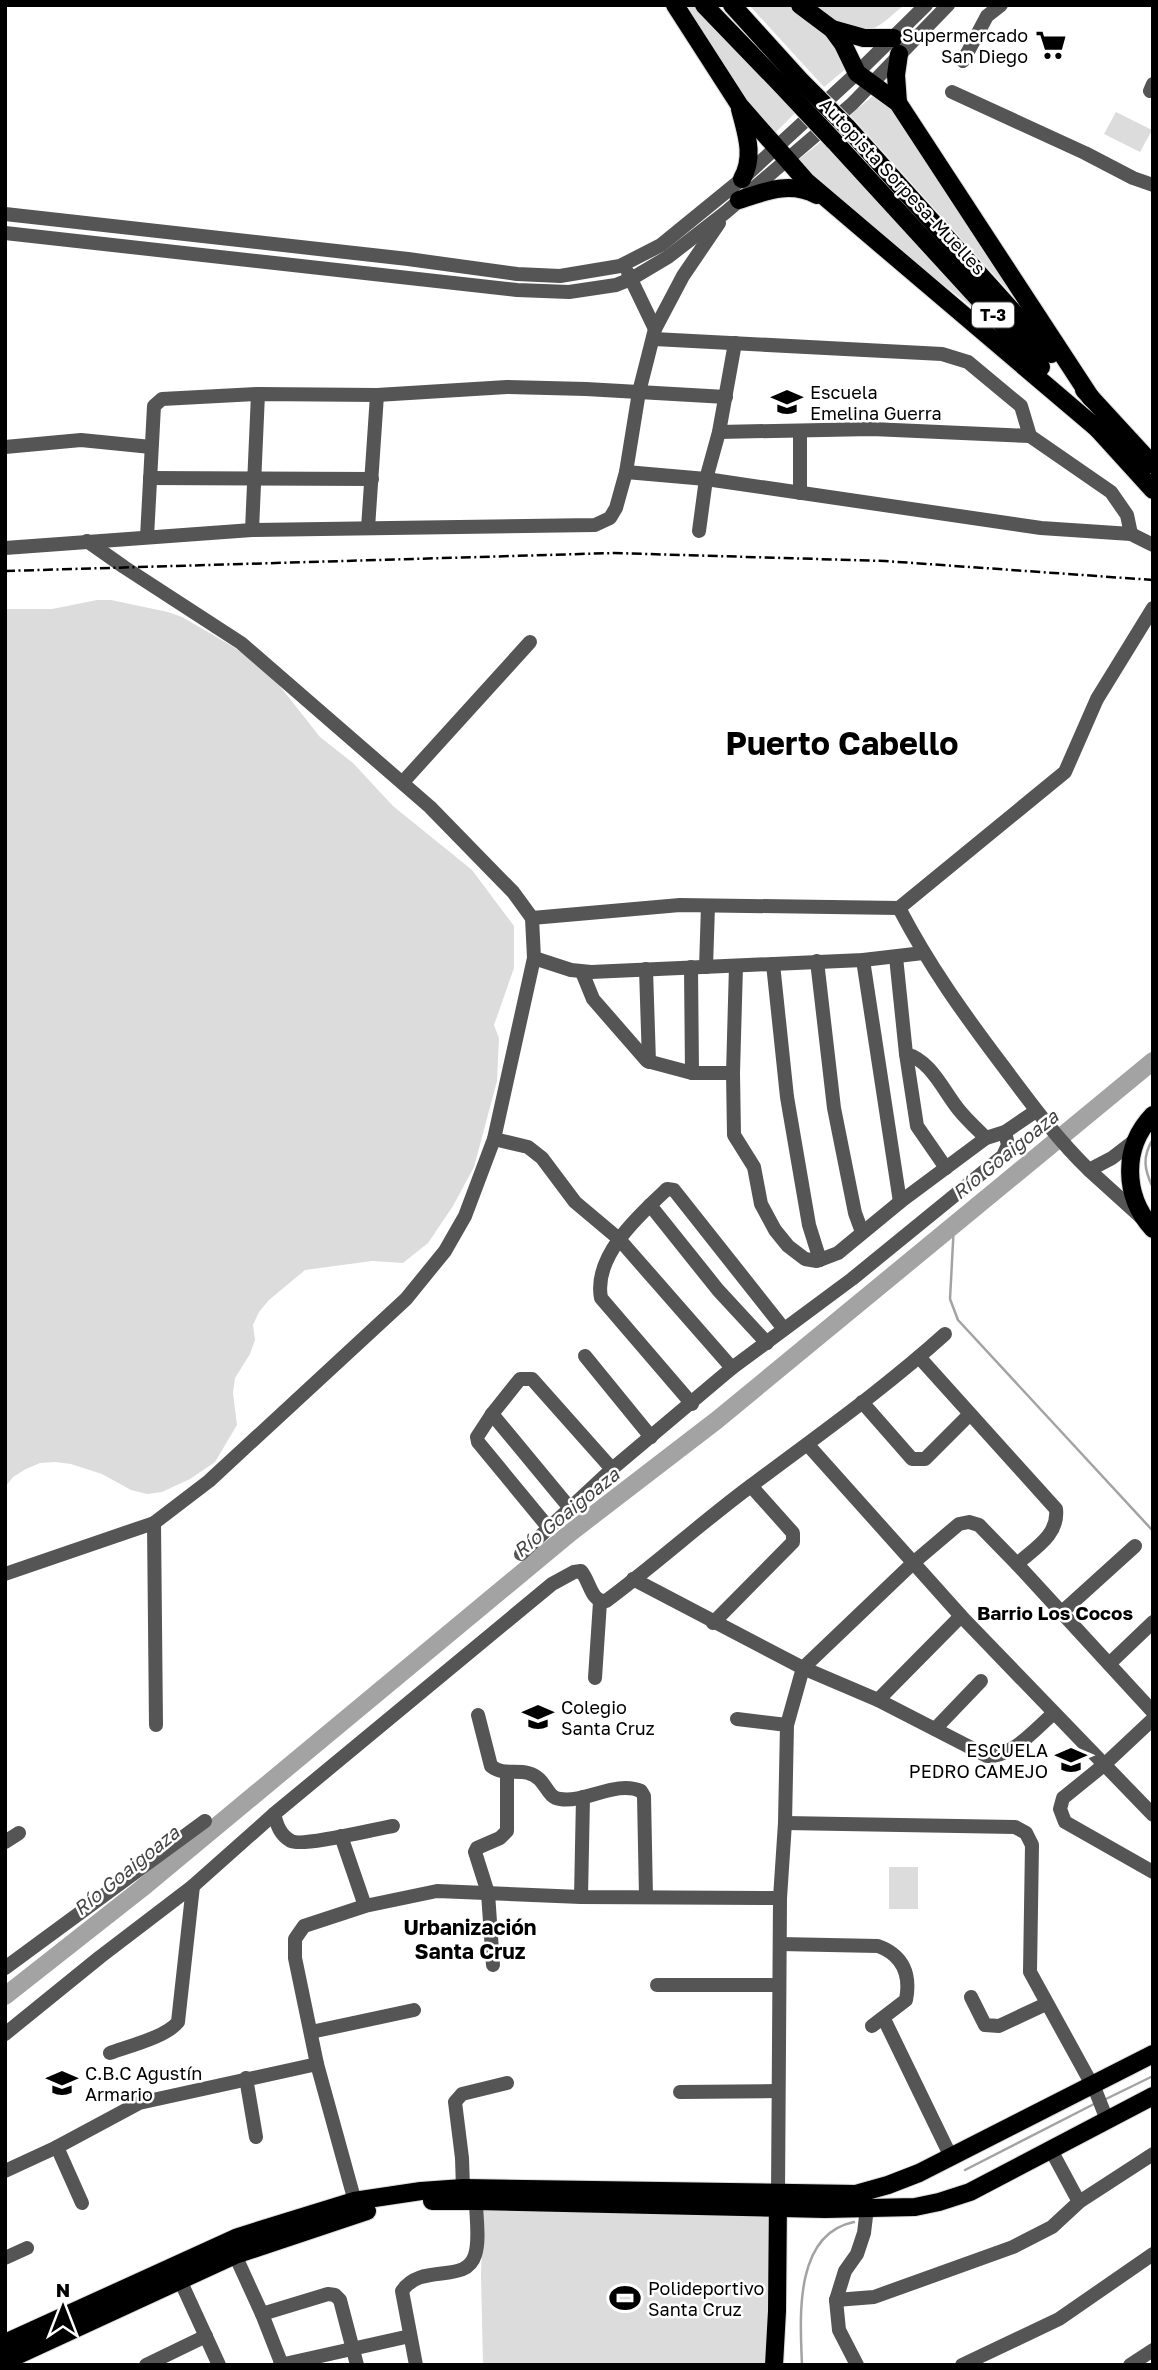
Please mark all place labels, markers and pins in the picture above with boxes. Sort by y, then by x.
place label: Supermercado San Diego [902,24,1028,67]
supermarket icon: Supermercado San Diego [1034,28,1068,62]
place label: Escuela Emelina Guerra [810,381,942,424]
school or university icon: Escuela Emelina Guerra [770,385,804,419]
place label: Colegio Santa Cruz [561,1696,655,1739]
school or university icon: Colegio Santa Cruz [521,1700,555,1734]
place label: ESCUELA PEDRO CAMEJO [909,1739,1048,1782]
school or university icon: ESCUELA PEDRO CAMEJO [1054,1743,1088,1777]
place label: C.B.C Agustín Armario [85,2062,202,2105]
school or university icon: C.B.C Agustín Armario [45,2066,79,2100]
place label: Polideportivo Santa Cruz [648,2277,764,2320]
sports icon: Polideportivo Santa Cruz [608,2281,642,2315]

